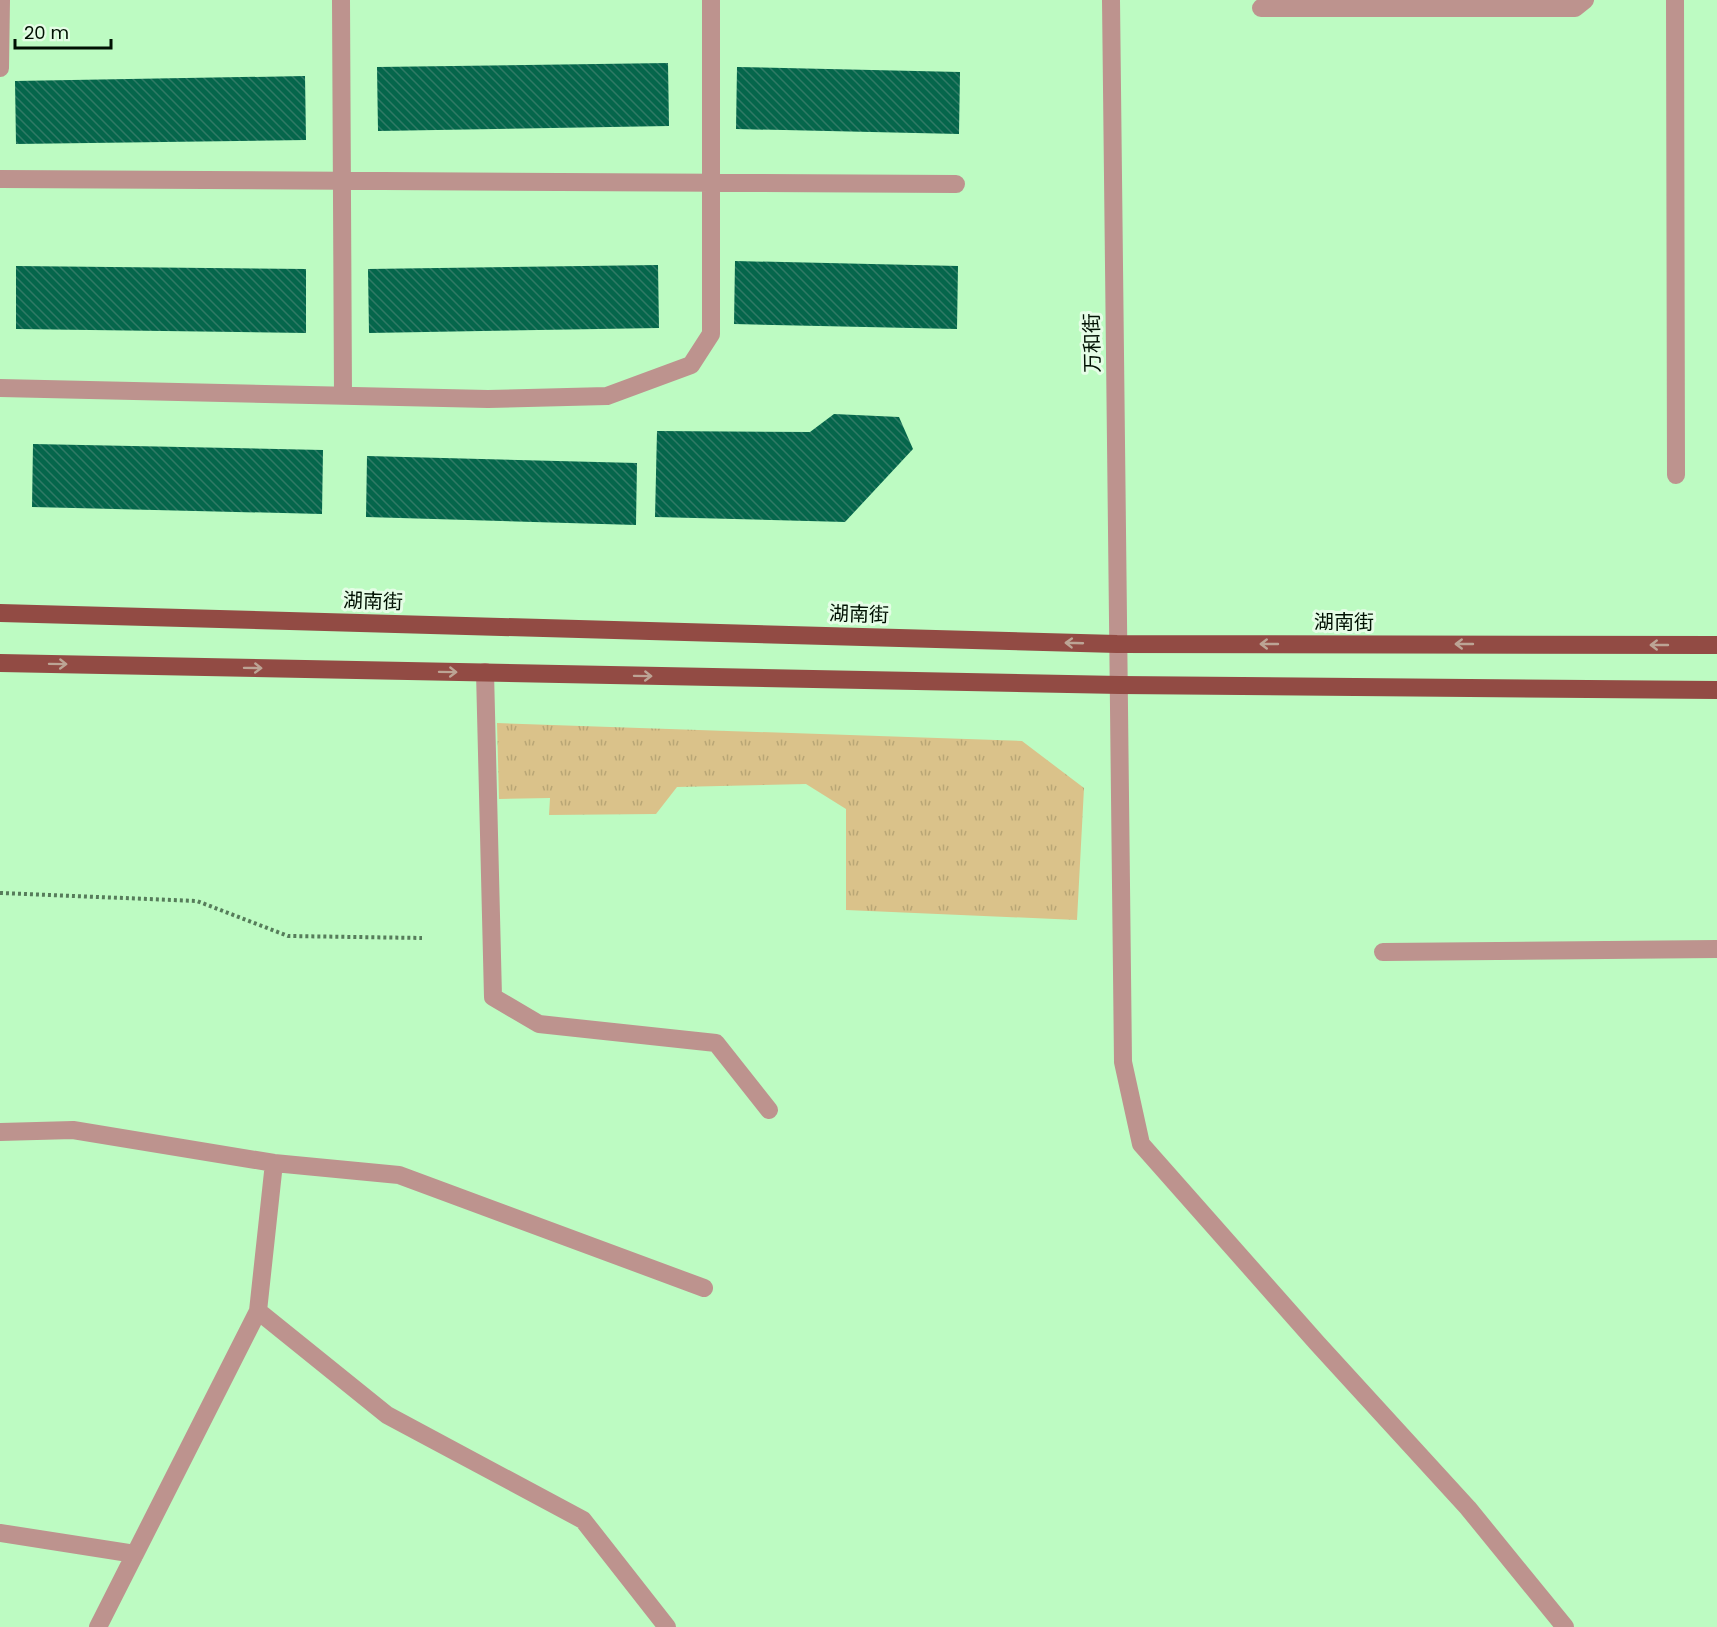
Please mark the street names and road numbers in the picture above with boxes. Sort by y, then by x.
street label: 万和街 [1077,313,1107,373]
street label: 湖南街 [343,586,403,616]
street label: 湖南街 [829,599,889,629]
street label: 湖南街 [1314,608,1374,636]

